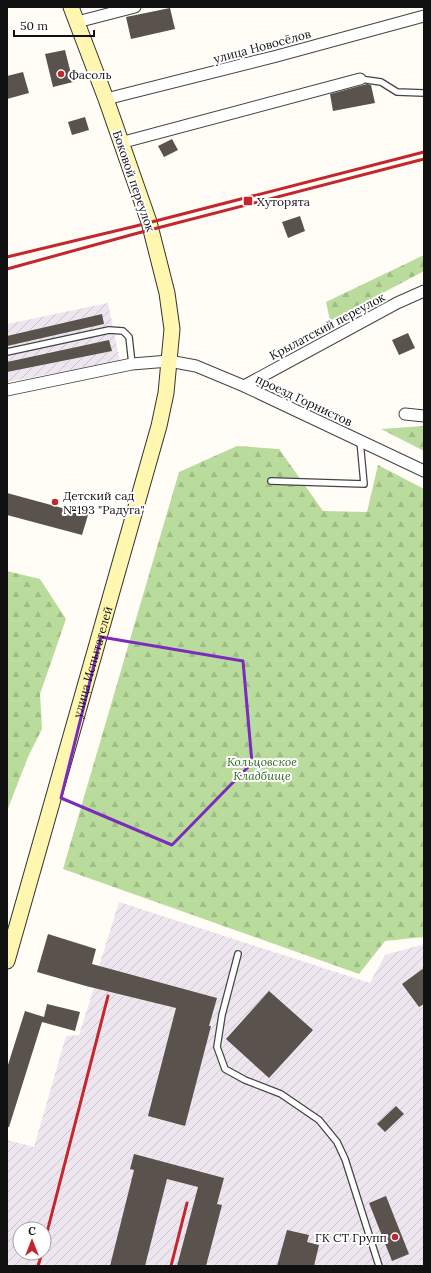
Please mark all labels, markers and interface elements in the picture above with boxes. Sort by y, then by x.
scale bar [14,12,94,38]
text: 50 m [20,18,48,33]
street label: улица Новосёлов [212,26,312,66]
place label: Фасоль [69,67,112,82]
marker: Фасоль [56,69,66,79]
street label: Боковой переулок [110,128,159,234]
place label: Хуторята [257,194,310,209]
marker: Хуторята [242,195,254,207]
street label: Крылатский переулок [267,289,388,363]
street label: проезд Горнистов [253,371,355,429]
place label: Детский сад №193 "Радуга" [63,488,145,517]
marker: Детский сад №193 "Радуга" [50,497,60,507]
street label: улица Испытателей [69,604,115,719]
park label: Кольцовское Кладбище [227,754,297,783]
north arrow [12,1221,52,1261]
text: С [28,1224,36,1238]
place label: ГК СТ Групп [315,1230,387,1245]
marker: ГК СТ Групп [390,1232,400,1242]

